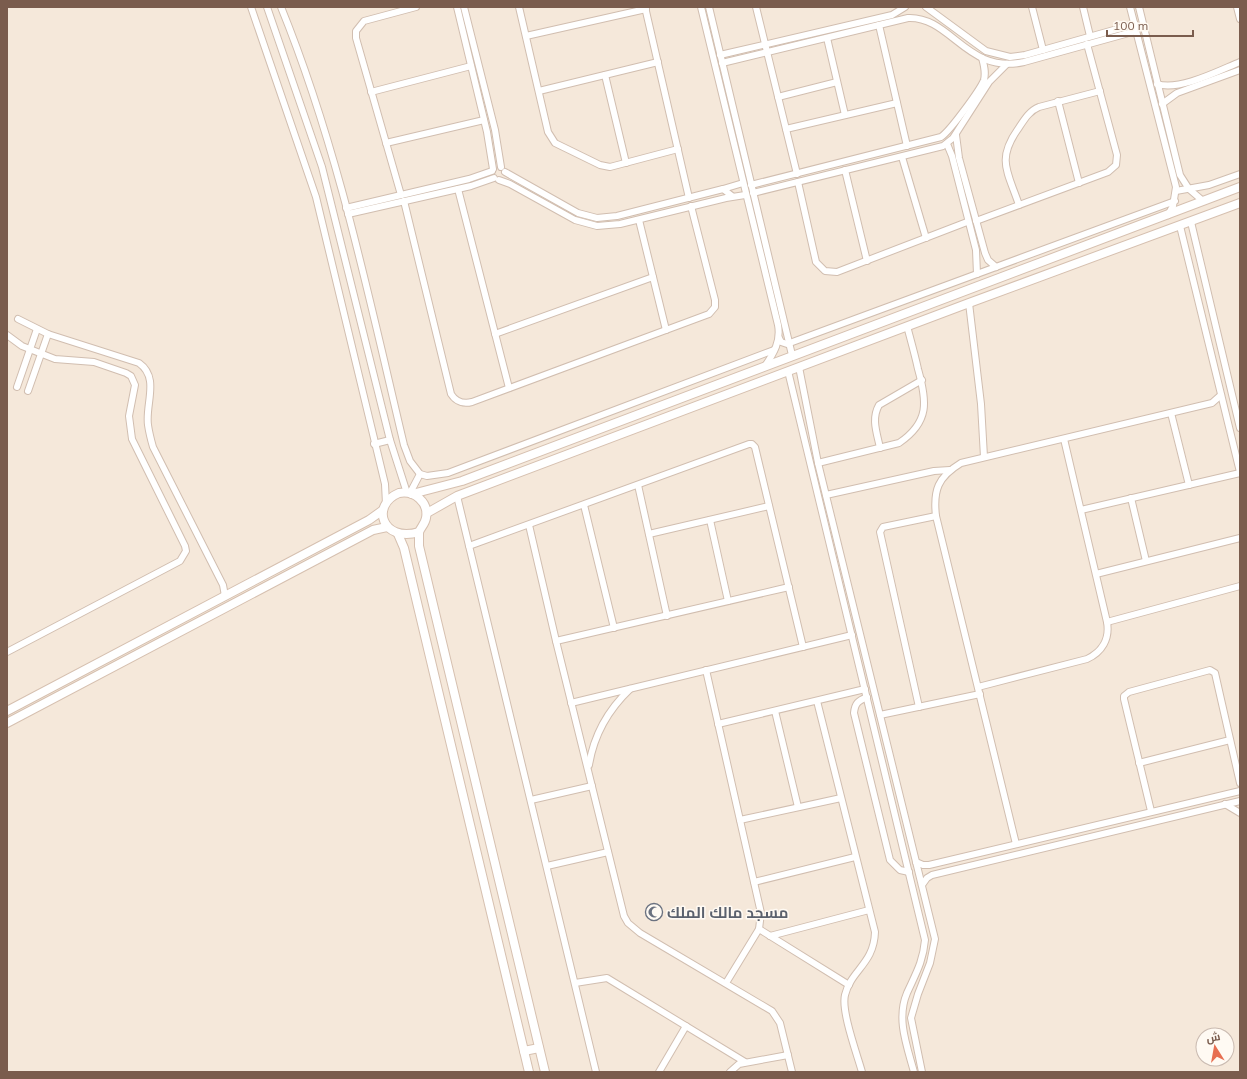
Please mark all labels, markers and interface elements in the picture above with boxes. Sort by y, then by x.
scale bar [1107,12,1193,38]
text: 100 m [1113,18,1148,33]
mosque icon: مسجد مالك الملك [644,902,664,922]
place label: مسجد مالك الملك [667,903,788,922]
north arrow [1195,1027,1235,1067]
text: ش [1205,1029,1221,1045]

